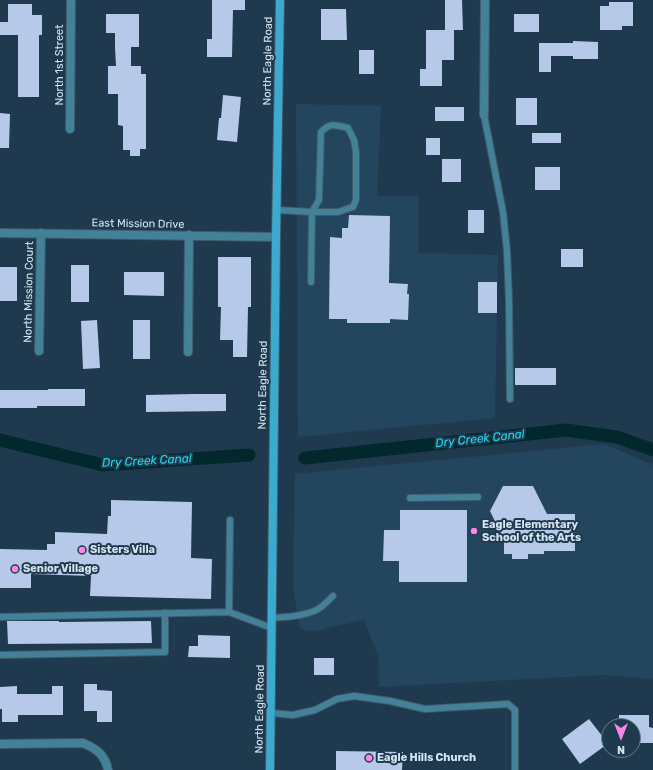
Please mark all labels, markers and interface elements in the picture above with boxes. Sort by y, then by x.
street label: North Eagle Road [261,17,275,105]
street label: North 1st Street [53,25,67,105]
street label: East Mission Drive [92,217,184,231]
street label: North Mission Court [22,241,36,343]
street label: North Eagle Road [256,341,270,429]
water label: Dry Creek Canal [435,427,525,451]
water label: Dry Creek Canal [102,451,192,471]
place label: Eagle Elementary School of the Arts [482,518,581,544]
marker: Eagle Elementary School of the Arts [469,526,479,536]
place label: Sisters Villa [90,543,155,557]
marker: Sisters Villa [77,545,87,555]
place label: Senior Village [23,562,98,576]
marker: Senior Village [10,564,20,574]
street label: North Eagle Road [253,665,267,753]
north arrow [601,718,641,758]
text: N [617,743,625,756]
place label: Eagle Hills Church [377,751,476,765]
marker: Eagle Hills Church [364,753,374,763]

